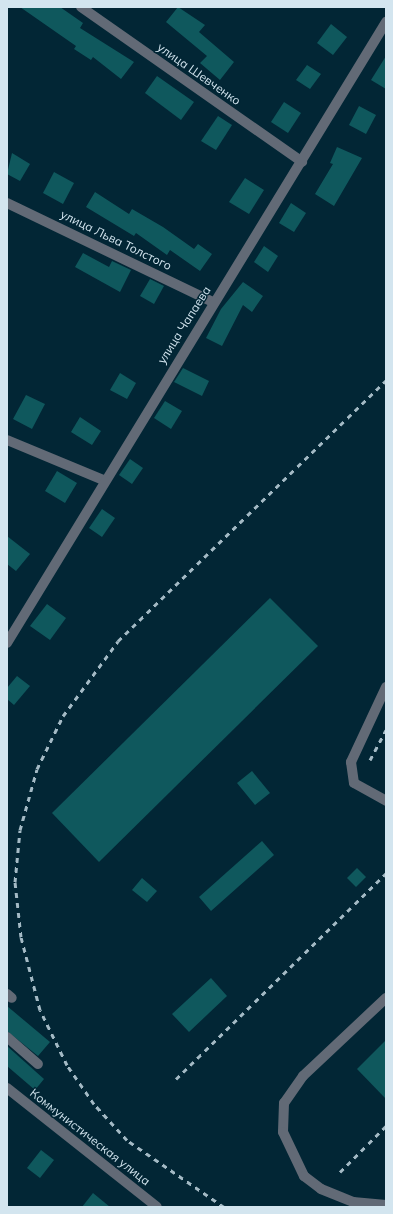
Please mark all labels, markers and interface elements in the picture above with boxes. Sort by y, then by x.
street label: улица Шевченко [155,40,243,108]
street label: улица Льва Толстого [58,207,174,273]
street label: улица Чапаева [154,284,214,366]
street label: Коммунистическая улица [27,1086,153,1188]

